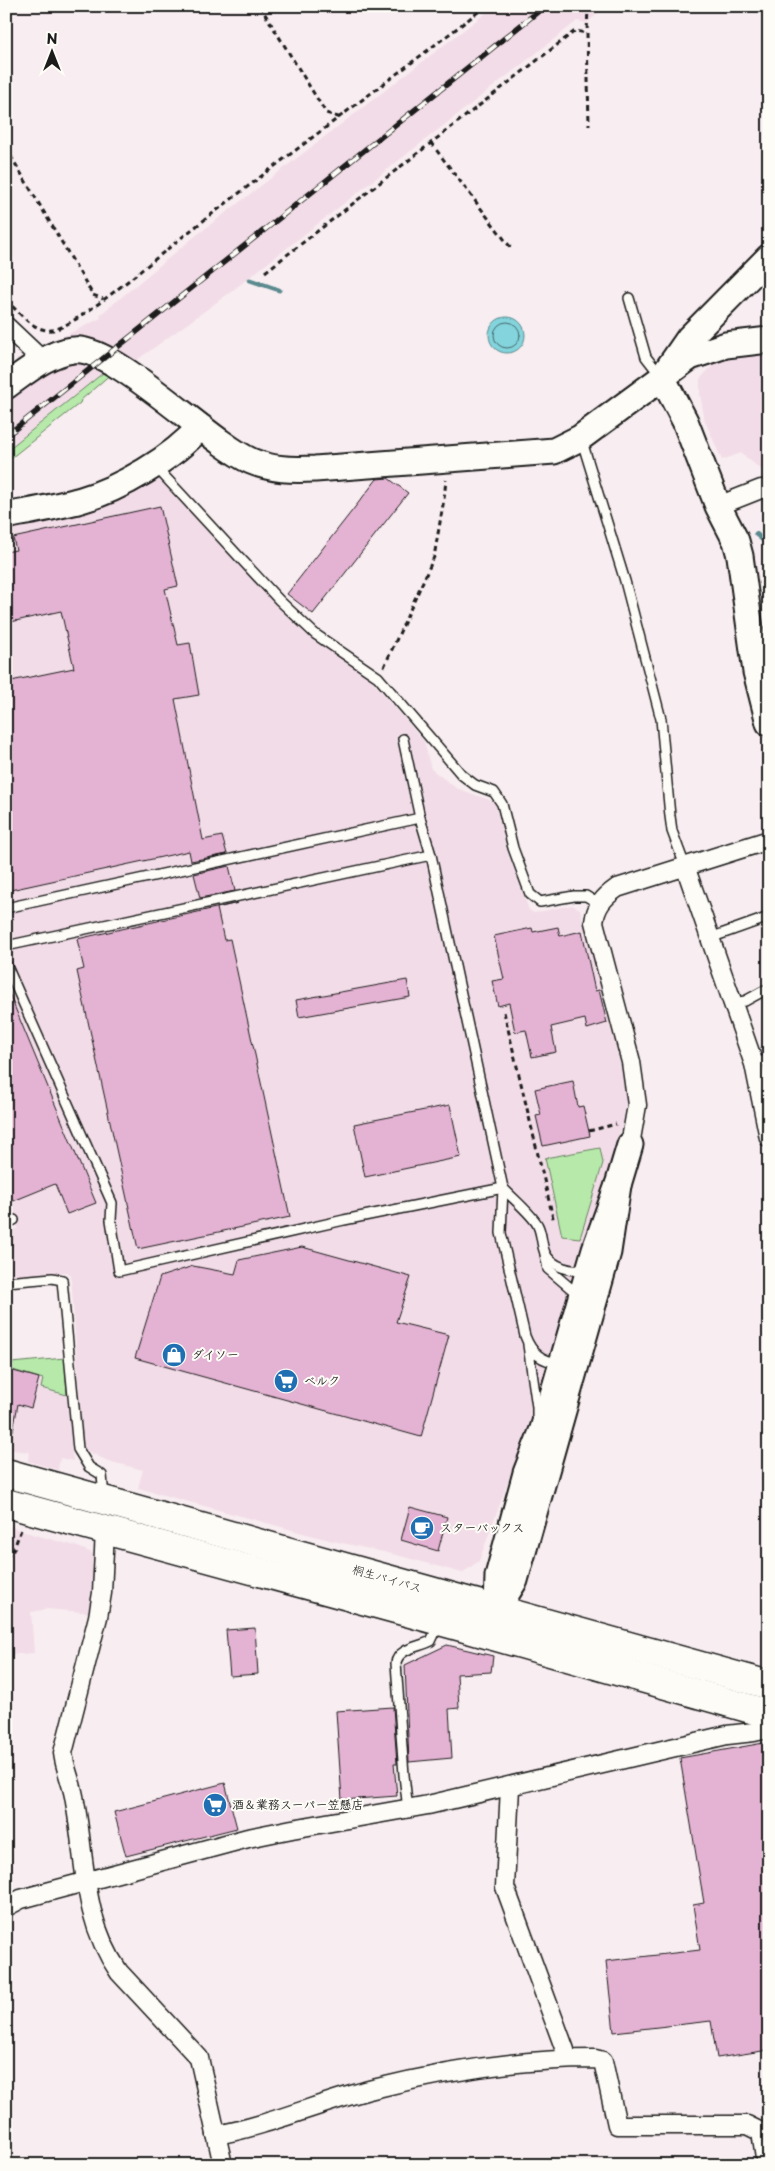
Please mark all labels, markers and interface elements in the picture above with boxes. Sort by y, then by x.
north arrow [28,28,78,78]
text: N [46,28,58,49]
shop icon: ダイソー [161,1342,187,1368]
place label: ダイソー [192,1345,239,1363]
supermarket icon: ベルク [273,1368,299,1394]
place label: ベルク [304,1371,340,1389]
cafe icon: スターバックス [409,1515,435,1541]
place label: スターバックス [440,1518,524,1536]
street label: 桐生バイパス [350,1559,424,1597]
supermarket icon: 酒＆業務スーパー笠懸店 [202,1792,228,1818]
place label: 酒＆業務スーパー笠懸店 [232,1795,364,1813]

